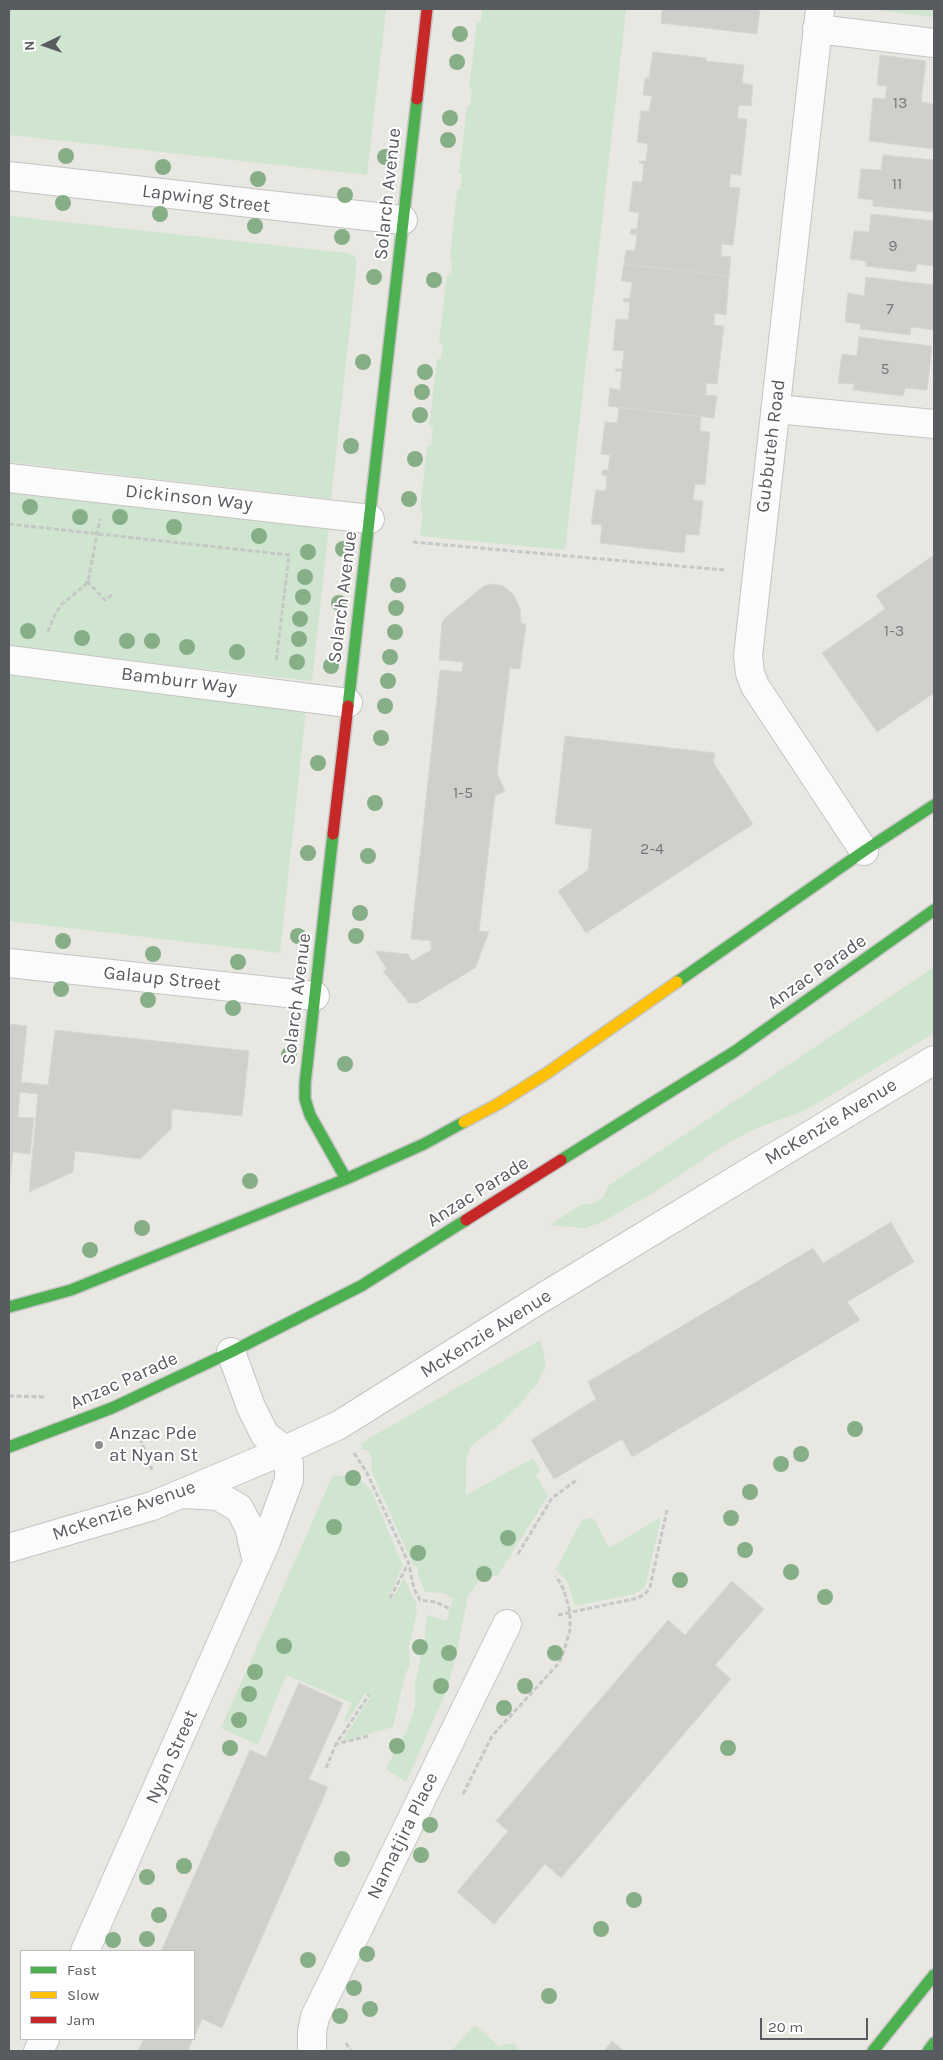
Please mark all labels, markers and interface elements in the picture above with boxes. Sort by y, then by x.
north arrow [20,20,70,70]
text: N [21,40,38,51]
house number: 13 [893,93,907,113]
street label: Solarch Avenue [370,127,406,261]
house number: 11 [892,174,902,194]
street label: Lapwing Street [141,180,271,218]
house number: 9 [888,236,898,256]
house number: 7 [886,299,894,319]
house number: 5 [880,359,890,379]
street label: Gubbuteh Road [751,378,791,514]
street label: Dickinson Way [124,480,254,516]
street label: Solarch Avenue [324,530,362,664]
house number: 1-3 [884,621,904,641]
street label: Bamburr Way [120,663,238,699]
house number: 1-5 [453,783,473,803]
house number: 2-4 [640,839,664,859]
street label: Anzac Parade [763,930,871,1014]
street label: Solarch Avenue [278,932,316,1066]
street label: Galaup Street [102,962,222,996]
street label: McKenzie Avenue [761,1074,901,1170]
street label: Anzac Parade [423,1152,533,1232]
street label: McKenzie Avenue [416,1285,556,1383]
street label: Anzac Parade [67,1347,181,1415]
place label: Anzac Pde at Nyan St [109,1423,198,1467]
marker: Anzac Pde at Nyan St [93,1439,105,1451]
street label: McKenzie Avenue [49,1476,199,1546]
street label: Nyan Street [141,1706,203,1808]
street label: Namatjira Place [362,1769,444,1903]
legend [20,1950,195,2040]
text: Fast [67,1961,96,1979]
text: Slow [67,1986,99,2004]
scale bar [763,2008,870,2040]
text: Jam [67,2011,95,2029]
text: 20 m [768,2018,803,2036]

